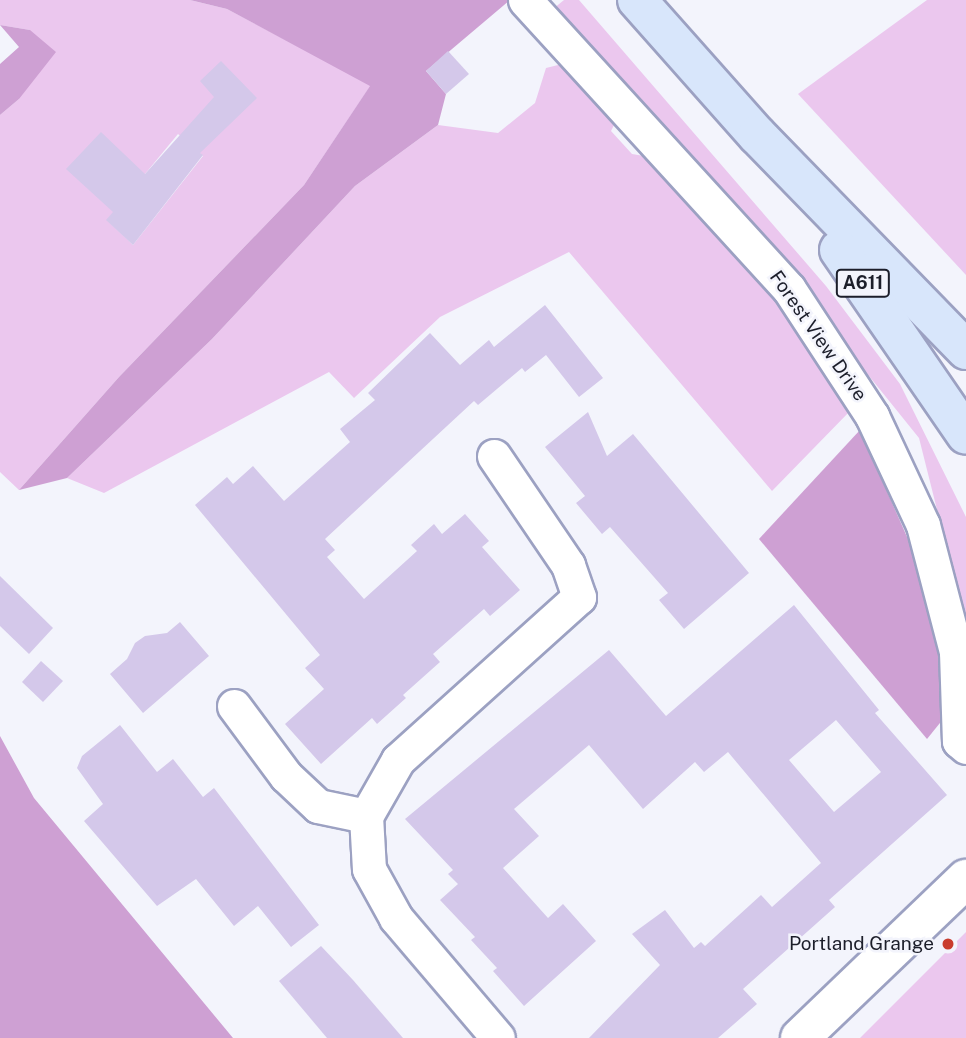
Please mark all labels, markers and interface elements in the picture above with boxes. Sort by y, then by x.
street label: Forest View Drive [764,266,872,406]
road number: A611 [835,268,891,298]
place label: Portland Grange [789,933,934,955]
marker: Portland Grange [940,936,956,952]

